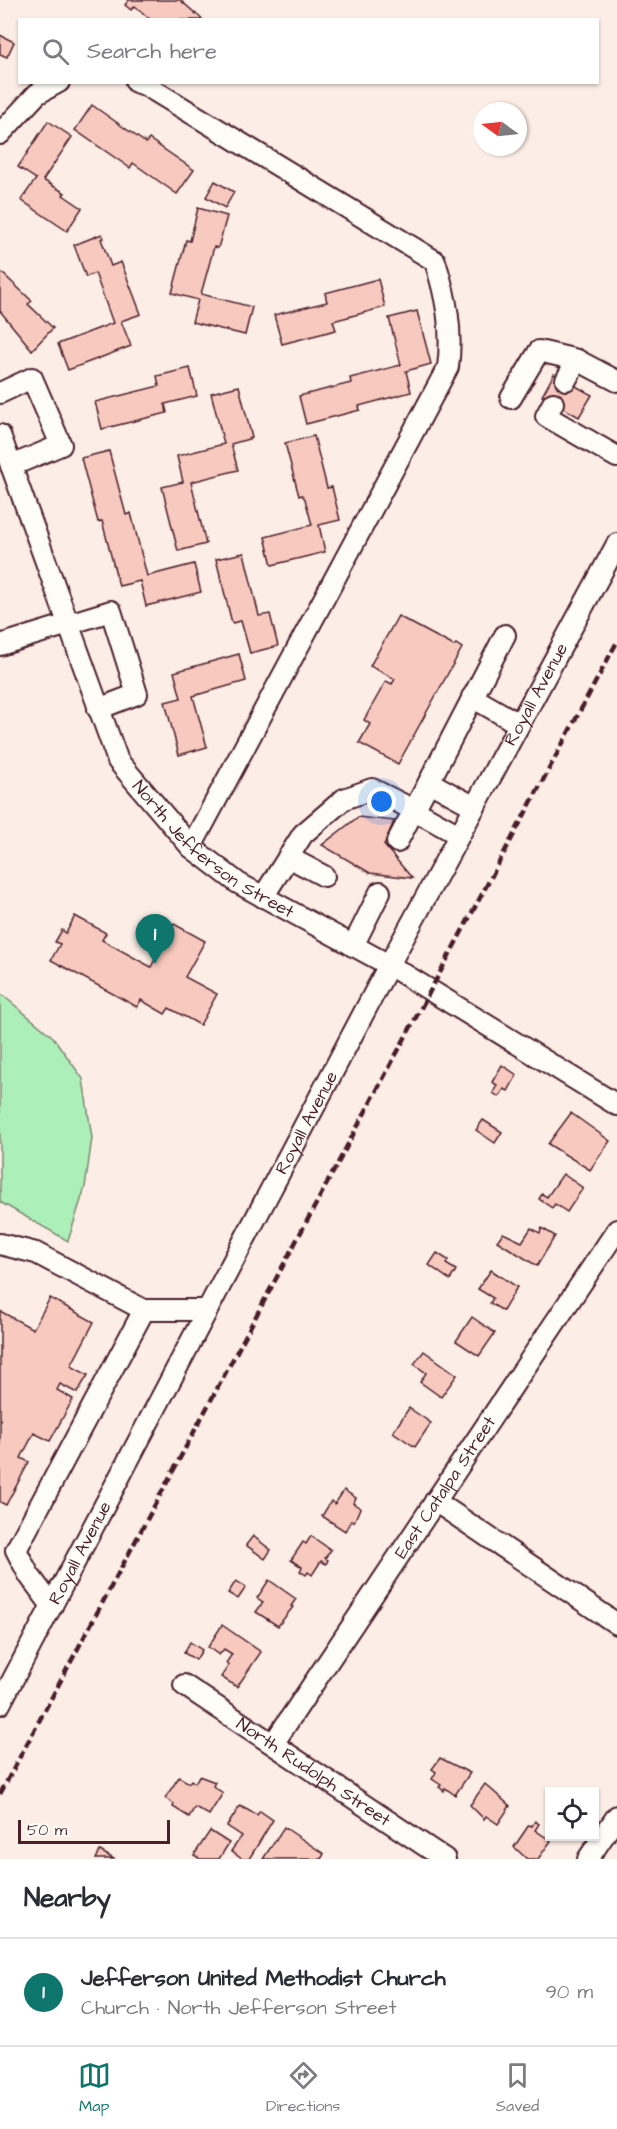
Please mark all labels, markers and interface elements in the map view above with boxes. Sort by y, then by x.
search box [18,18,599,84]
icon: search [39,35,72,68]
text: Search here [87,36,217,67]
north arrow [473,102,527,156]
street label: Royall Avenue [498,638,574,750]
street label: North Jefferson Street [127,774,299,924]
your location [367,787,396,816]
pin: 1 [136,914,174,964]
street label: Royall Avenue [269,1066,344,1179]
street label: East Catalpa Street [388,1410,502,1563]
street label: Royall Avenue [42,1496,117,1609]
street label: North Rudolph Street [232,1711,397,1832]
map controls [545,1787,599,1841]
button: locate [545,1787,599,1841]
scale bar [18,1817,170,1844]
text: 50 m [27,1819,67,1841]
text: Nearby [24,1880,111,1916]
text: Jefferson United Methodist Church [81,1963,446,1994]
text: 1 [42,1978,45,2006]
text: 90 m [545,1978,593,2006]
text: Church · North Jefferson Street [81,1994,396,2022]
tab: Map [78,2059,111,2117]
tab: Directions [266,2059,340,2117]
tab: Saved [496,2059,539,2117]

